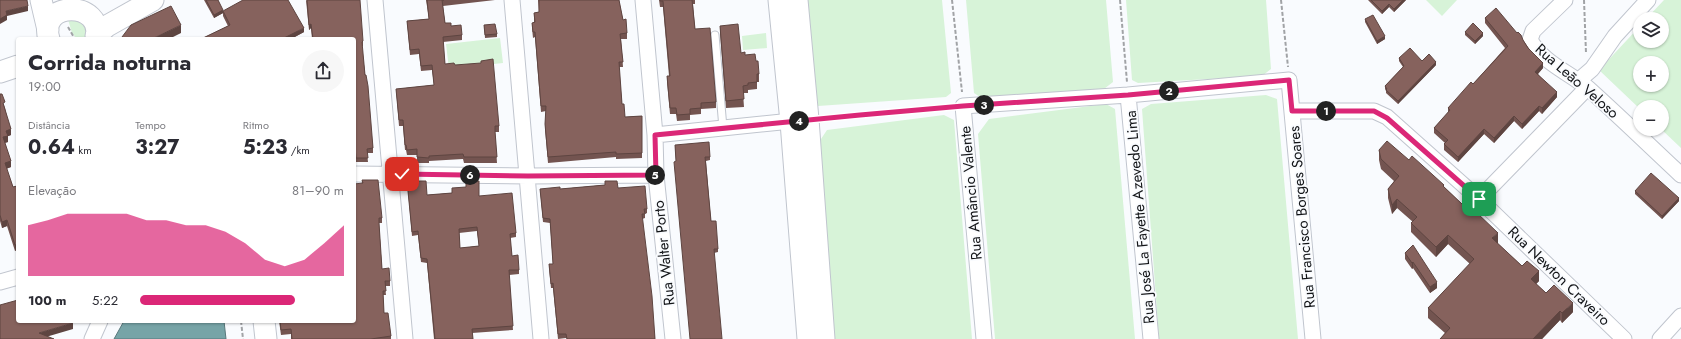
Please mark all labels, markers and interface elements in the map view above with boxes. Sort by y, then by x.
map controls [1633,12,1669,136]
button: layers [1633,12,1669,48]
street label: Rua Leão Veloso [1530,38,1624,124]
text: Corrida noturna [28,46,191,78]
button: share [302,50,344,92]
button: + [1633,56,1669,92]
text: 19:00 [28,77,61,96]
pin: 2 [1159,81,1179,101]
text: 2 [1165,83,1173,99]
pin: 3 [974,95,994,115]
text: 3 [981,97,987,113]
button: − [1633,100,1669,136]
pin: 1 [1316,101,1336,121]
text: 1 [1323,103,1329,119]
street label: Rua José La Fayette Azevedo Lima [1120,109,1160,325]
pin: 4 [789,111,809,131]
text: 4 [795,113,803,129]
text: Distância [28,117,70,133]
text: Tempo [135,117,166,133]
text: Ritmo [243,117,269,133]
street label: Rua Amâncio Valente [954,125,988,261]
street label: Rua Francisco Borges Soares [1283,125,1321,309]
text: 0.64 [28,133,75,162]
text: 3:27 [135,133,179,162]
text: 5:23 [243,133,288,162]
text: km [75,142,92,158]
text: /km [288,142,310,158]
pin [385,157,419,191]
icon: check [391,163,413,185]
pin: 6 [460,165,480,185]
pin: 5 [645,165,665,185]
text: 6 [466,167,474,183]
text: 5 [651,167,659,183]
text: Elevação [28,181,76,200]
text: 81–90 m [292,181,344,200]
pin [1462,182,1496,216]
icon: arrive [1468,188,1490,210]
street label: Rua Walter Porto [648,199,680,307]
street label: Rua Newton Craveiro [1503,221,1615,331]
text: 100 m [28,291,66,310]
text: 5:22 [92,291,118,310]

